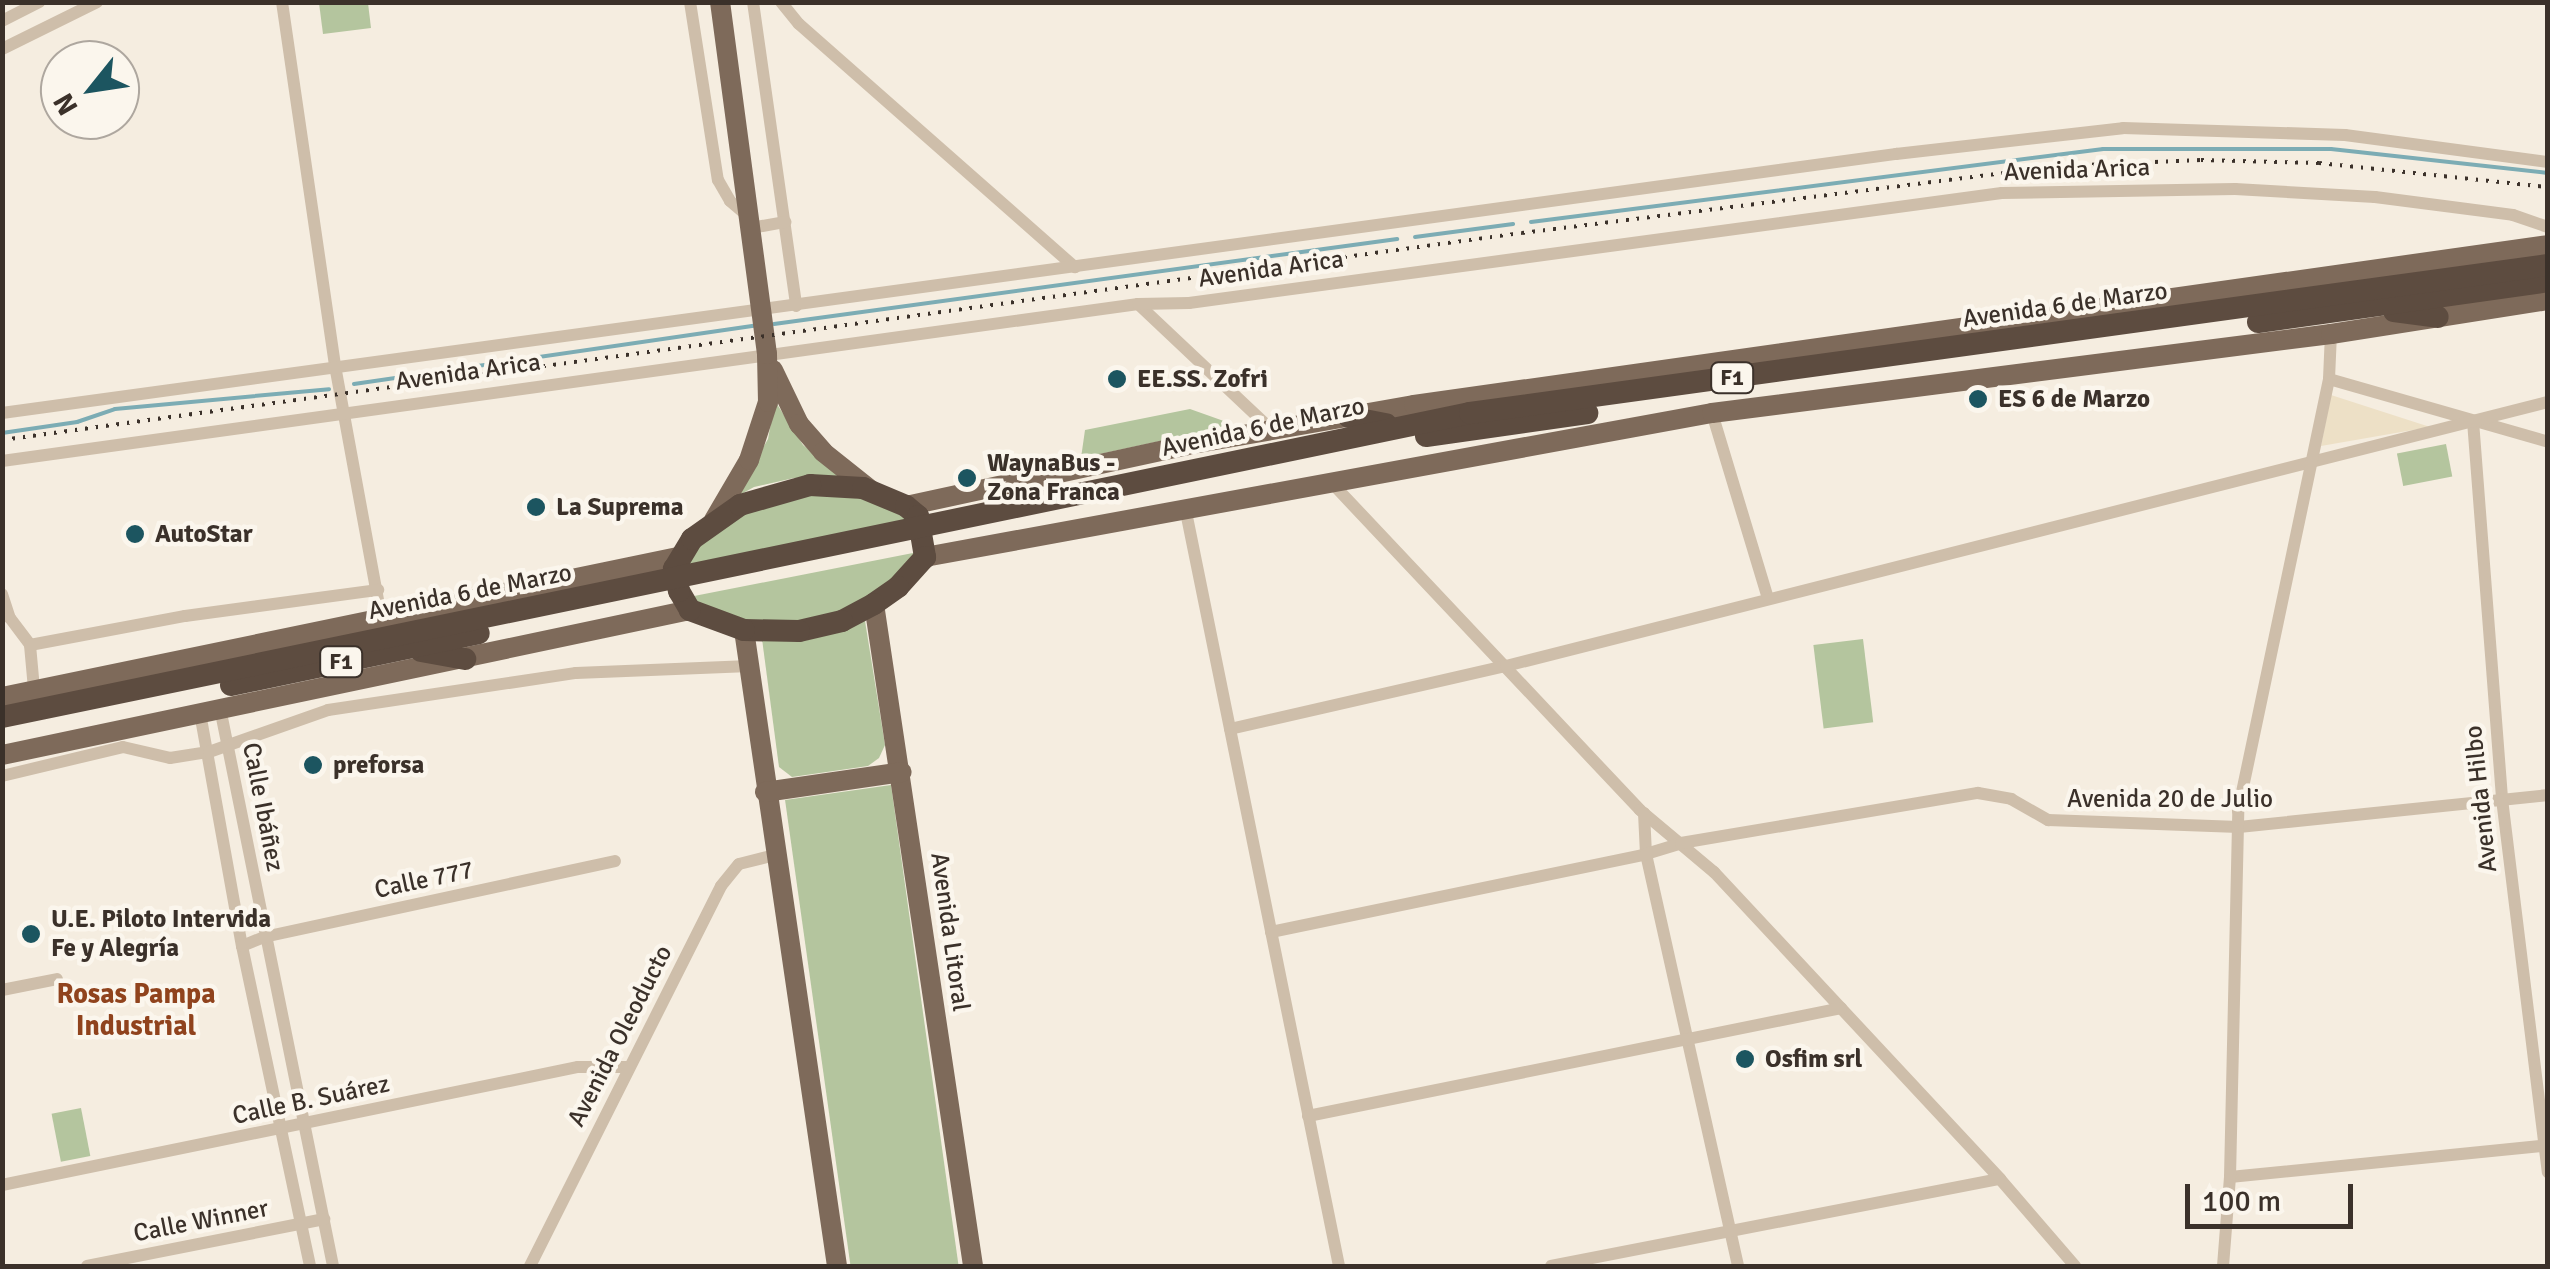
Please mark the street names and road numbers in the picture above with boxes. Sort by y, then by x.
street label: Avenida Arica [2003,152,2151,188]
street label: Avenida Arica [1196,244,1346,294]
street label: Avenida 6 de Marzo [1961,276,2169,334]
street label: Avenida Arica [393,347,543,397]
road number: F1 [1710,361,1754,395]
street label: Avenida 6 de Marzo [1159,391,1367,463]
street label: Avenida 6 de Marzo [366,558,574,626]
road number: F1 [318,645,364,679]
street label: Avenida Hilbo [2458,724,2504,874]
street label: Calle Ibáñez [236,740,290,874]
street label: Avenida 20 de Julio [2067,784,2273,814]
street label: Avenida Litoral [924,851,976,1013]
street label: Calle 777 [372,855,476,905]
street label: Avenida Oleoducto [561,940,679,1132]
street label: Calle B. Suárez [230,1069,392,1131]
street label: Calle Winner [131,1193,271,1249]

